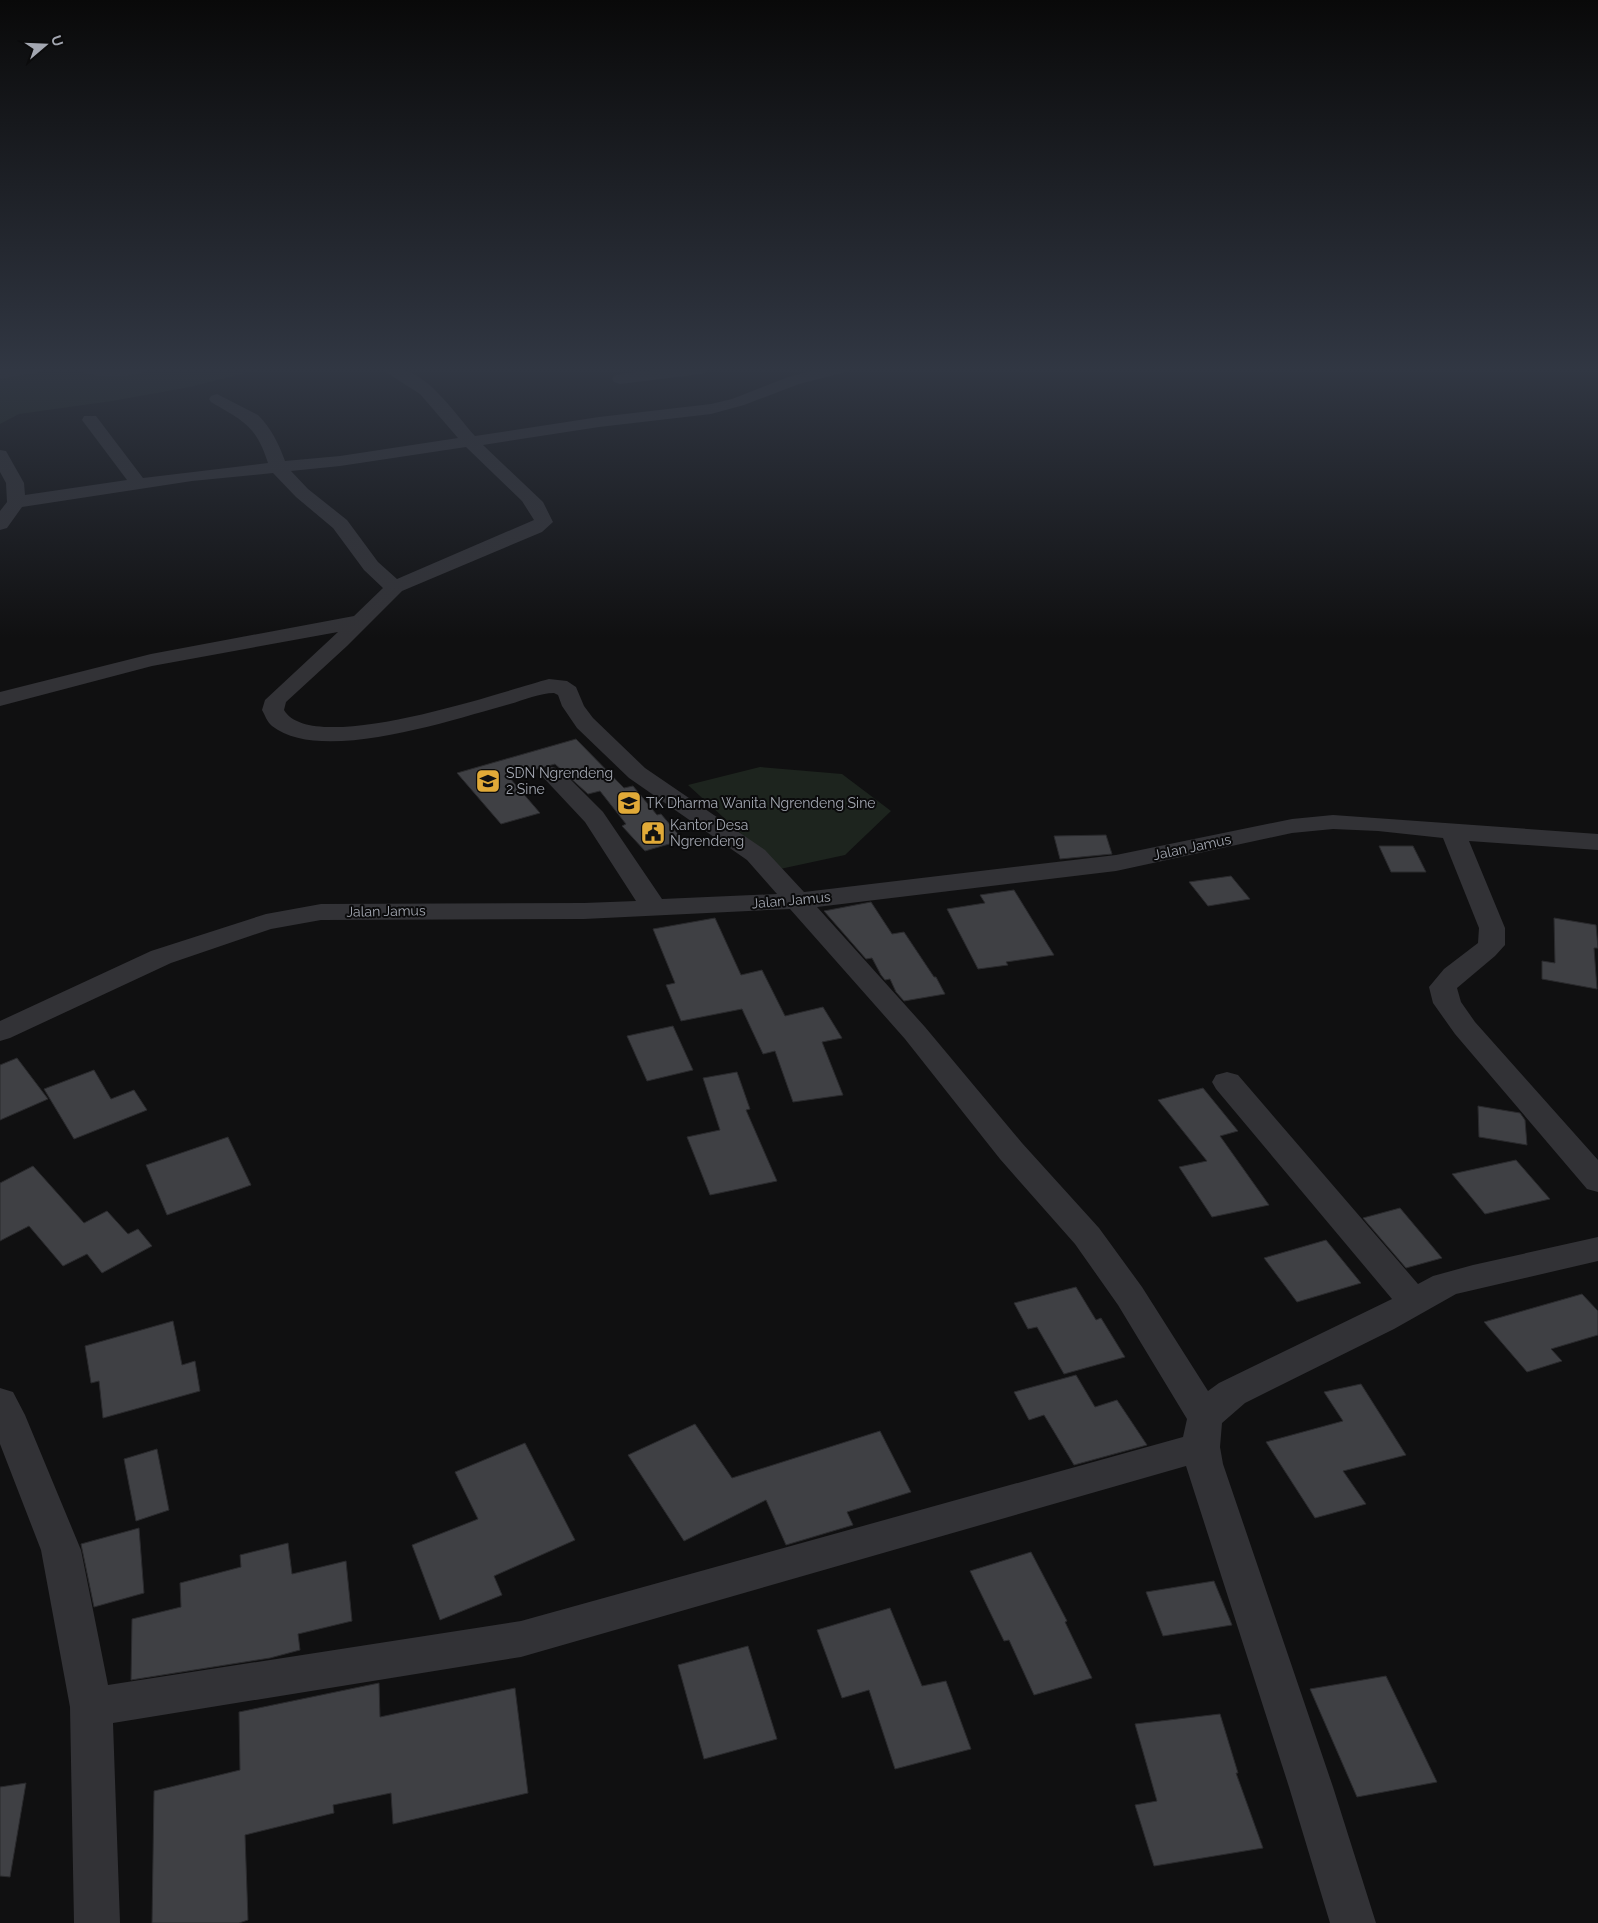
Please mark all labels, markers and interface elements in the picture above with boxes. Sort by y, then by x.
north arrow [20,20,70,70]
text: U [48,33,67,48]
place label: SDN Ngrendeng 2 Sine [506,765,613,797]
school or university icon: SDN Ngrendeng 2 Sine [475,768,501,794]
school or university icon: TK Dharma Wanita Ngrendeng Sine [616,790,642,816]
place label: TK Dharma Wanita Ngrendeng Sine [646,795,876,811]
place label: Kantor Desa Ngrendeng [670,817,748,849]
public building icon: Kantor Desa Ngrendeng [640,820,666,846]
street label: Jalan Jamus [1152,831,1233,863]
street label: Jalan Jamus [751,889,831,911]
street label: Jalan Jamus [346,902,426,920]

